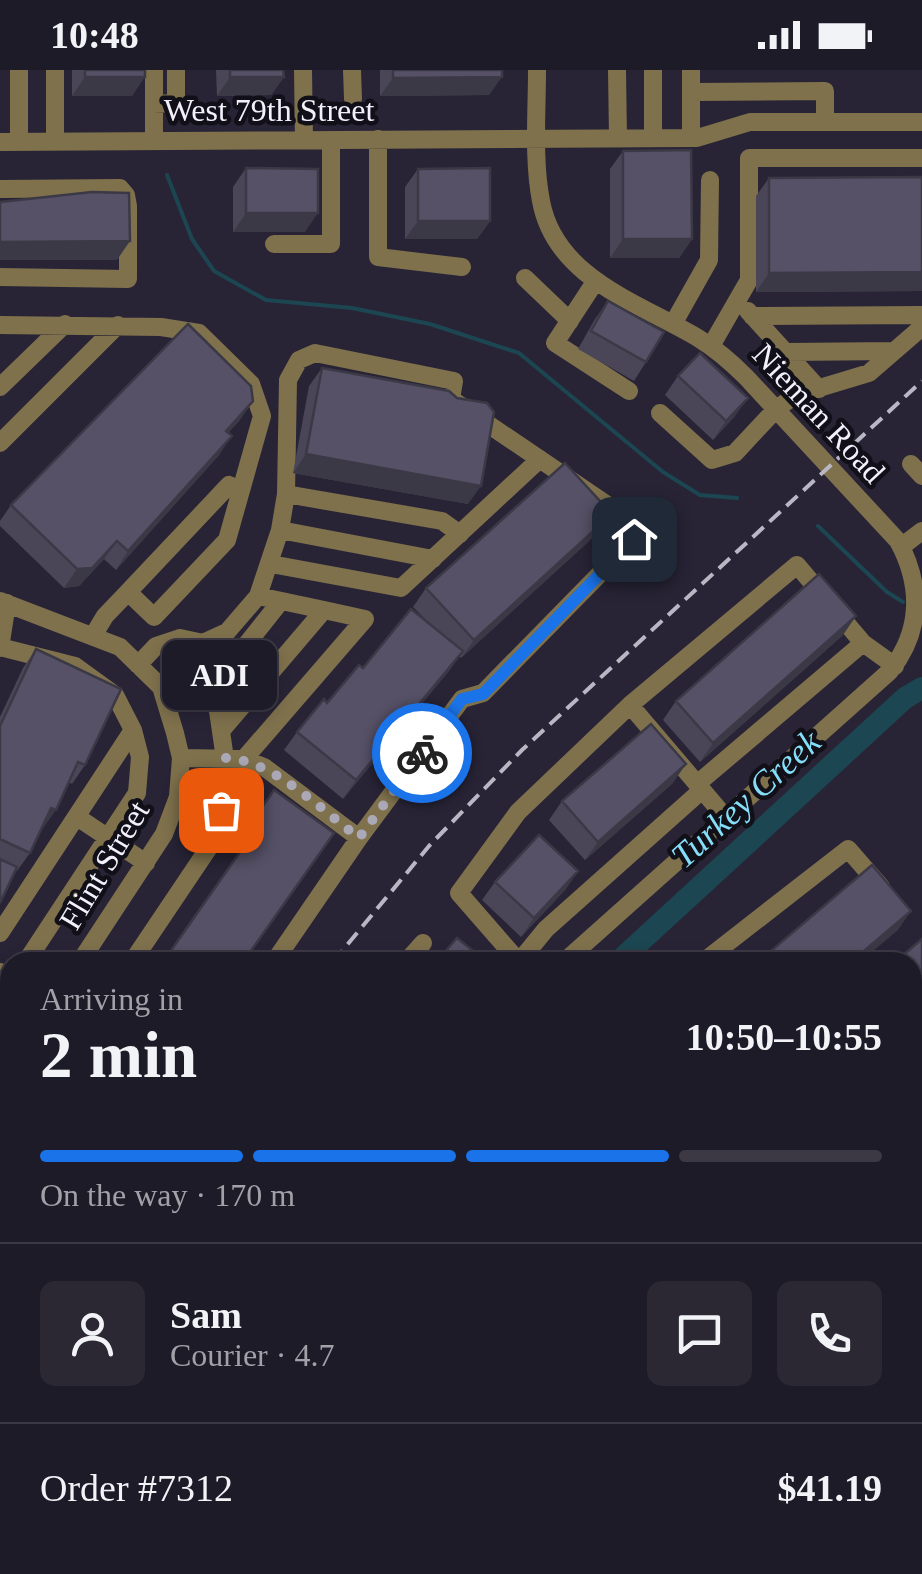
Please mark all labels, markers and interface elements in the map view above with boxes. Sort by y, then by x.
text: 10:48 [50,14,139,56]
street label: West 79th Street [164,92,374,128]
street label: Nieman Road [746,336,892,490]
pin [592,497,677,582]
icon: home [607,512,662,567]
callout: ADI [164,640,278,710]
text: ADI [190,657,249,693]
courier [372,703,472,803]
water label: Turkey Creek [664,721,829,876]
icon: bike [395,726,450,781]
pin [179,768,264,853]
icon: bag [194,783,249,838]
street label: Flint Street [52,794,156,936]
text: Arriving in [40,981,183,1017]
text: 10:50–10:55 [686,1016,882,1058]
text: 2 min [40,1019,197,1091]
text: On the way · 170 m [40,1177,295,1213]
button: person [40,1281,145,1386]
button: chat [647,1281,752,1386]
button: phone [777,1281,882,1386]
text: Sam [170,1294,242,1336]
text: Courier · 4.7 [170,1337,334,1373]
text: Order #7312 [40,1467,233,1509]
text: $41.19 [778,1467,882,1509]

